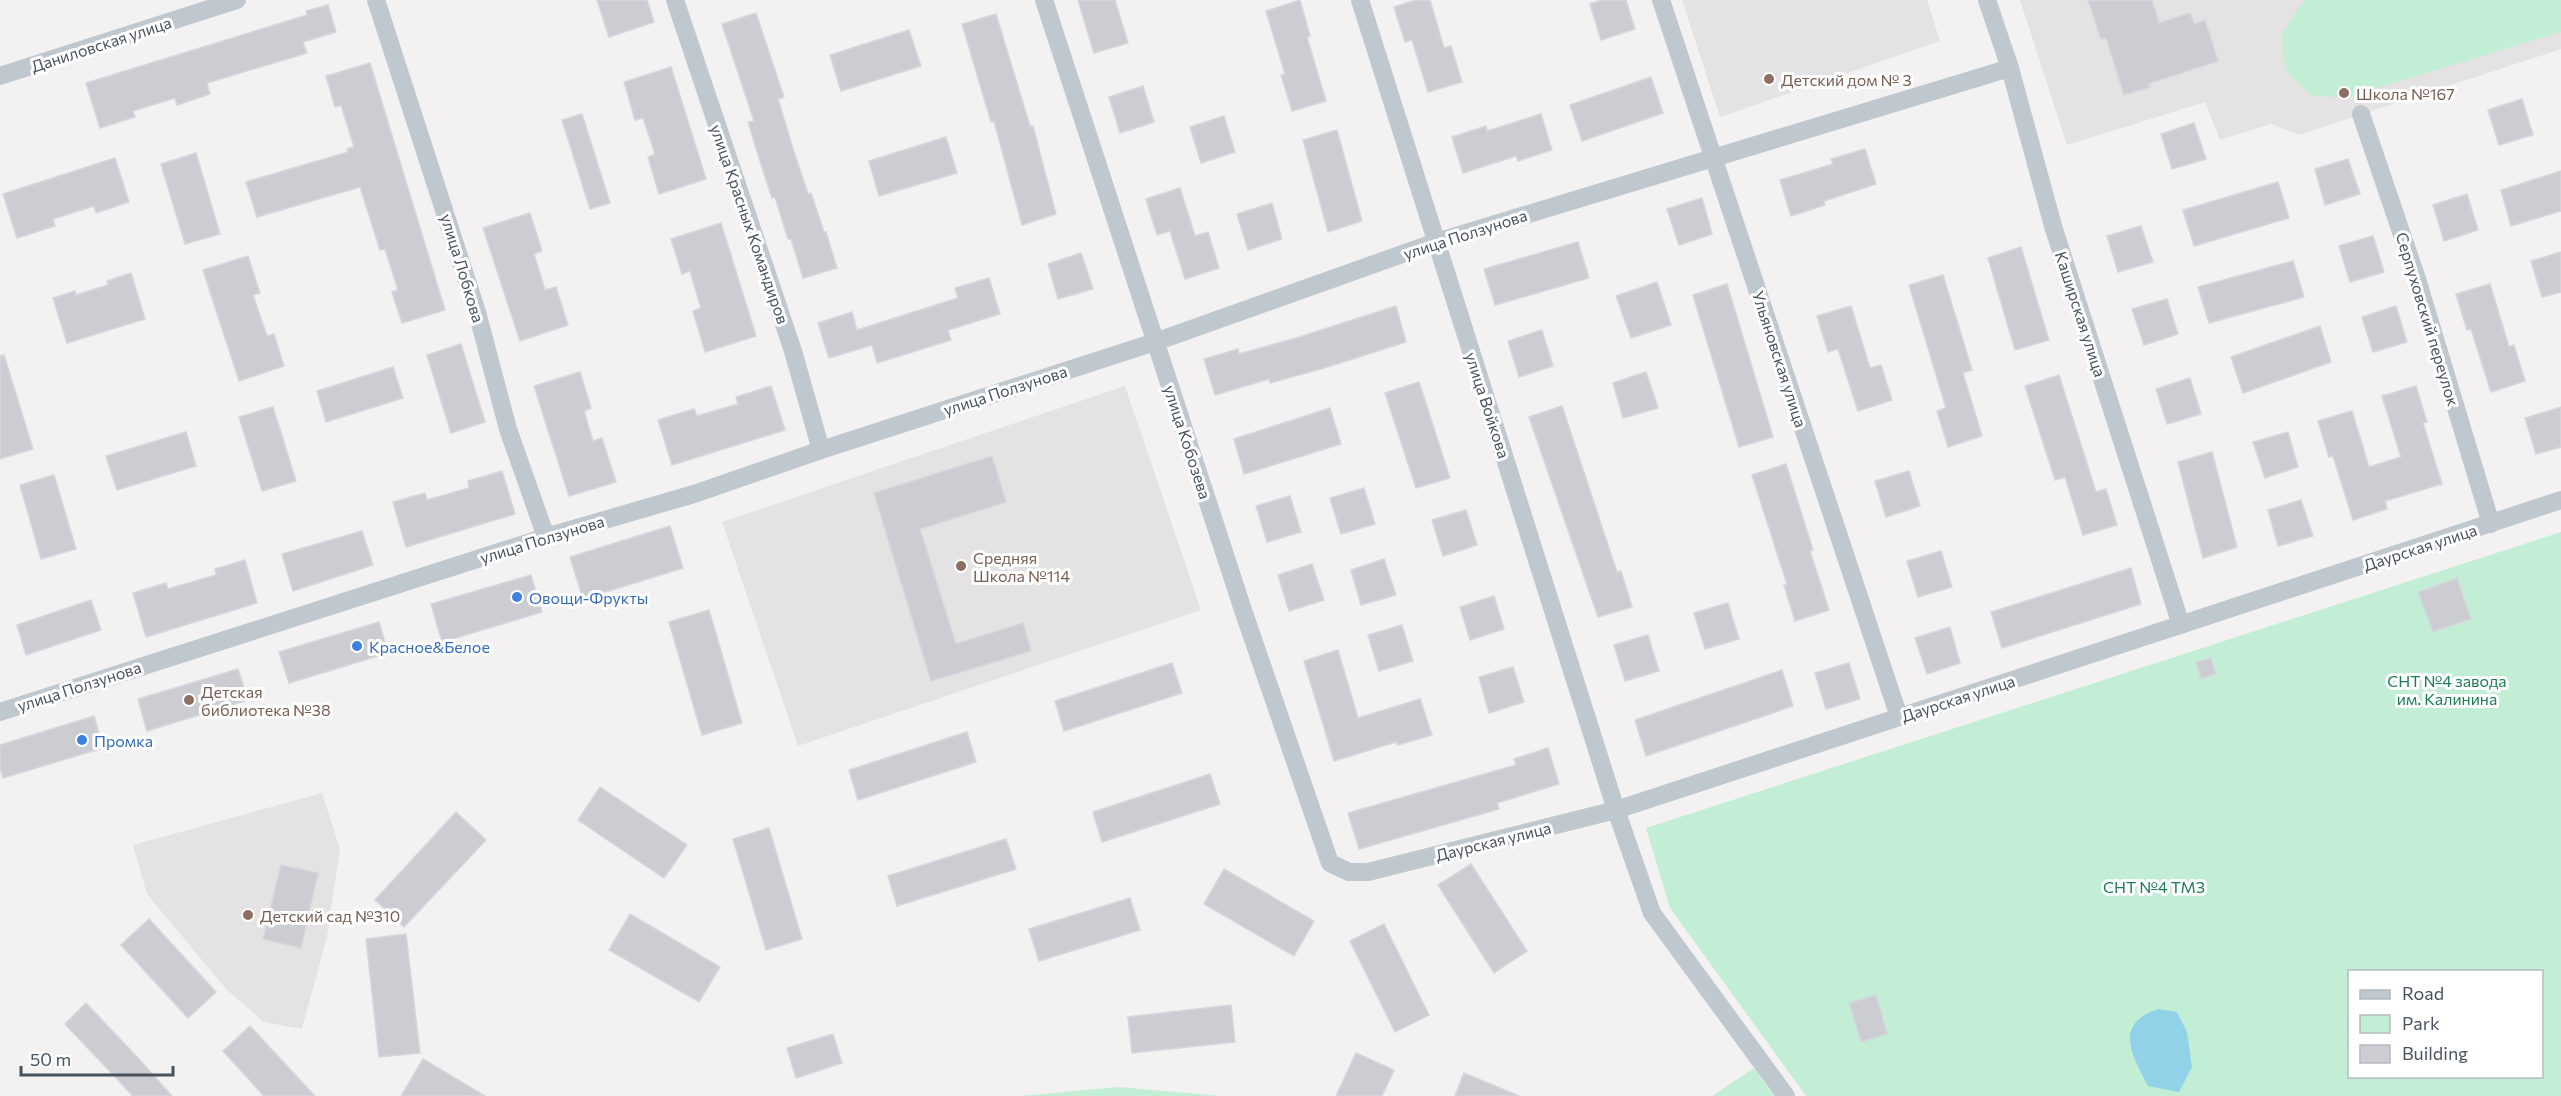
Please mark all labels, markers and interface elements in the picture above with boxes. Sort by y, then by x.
street label: Даниловская улица [28,12,174,76]
place label: Детский дом № 3 [1781,70,1912,89]
marker: Детский дом № 3 [1762,72,1776,86]
place label: Школа №167 [2356,84,2455,103]
marker: Школа №167 [2337,86,2351,100]
street label: улица Красных Командиров [707,122,793,326]
street label: улица Ползунова [1401,205,1529,263]
street label: улица Лобкова [437,211,489,325]
street label: Серпуховский переулок [2393,230,2464,408]
street label: Каширская улица [2052,249,2110,379]
street label: Ульяновская улица [1749,288,1811,430]
street label: улица Войкова [1462,350,1514,460]
street label: улица Ползунова [941,361,1069,419]
street label: улица Кобозева [1161,383,1215,501]
street label: улица Ползунова [478,511,606,567]
street label: Даурская улица [2361,520,2479,574]
place label: Средняя Школа №114 [973,548,1070,585]
marker: Средняя Школа №114 [954,559,968,573]
place label: Овощи-Фрукты [529,588,648,607]
marker: Овощи-Фрукты [510,590,524,604]
place label: Красное&Белое [369,637,490,656]
marker: Красное&Белое [350,639,364,653]
street label: улица Ползунова [15,657,143,715]
street label: Даурская улица [1899,671,2017,725]
park label: СНТ №4 завода им. Калинина [2387,671,2507,708]
place label: Детская библиотека №38 [201,682,331,719]
marker: Детская библиотека №38 [182,693,196,707]
place label: Промка [94,731,153,750]
marker: Промка [75,733,89,747]
street label: Даурская улица [1433,817,1553,865]
park label: СНТ №4 ТМЗ [2103,877,2205,896]
place label: Детский сад №310 [260,906,400,925]
marker: Детский сад №310 [241,908,255,922]
legend [2348,970,2543,1078]
text: Road [2402,982,2444,1004]
text: Park [2402,1012,2440,1034]
scale bar [21,1039,172,1077]
text: Building [2402,1042,2468,1064]
text: 50 m [30,1048,71,1070]

